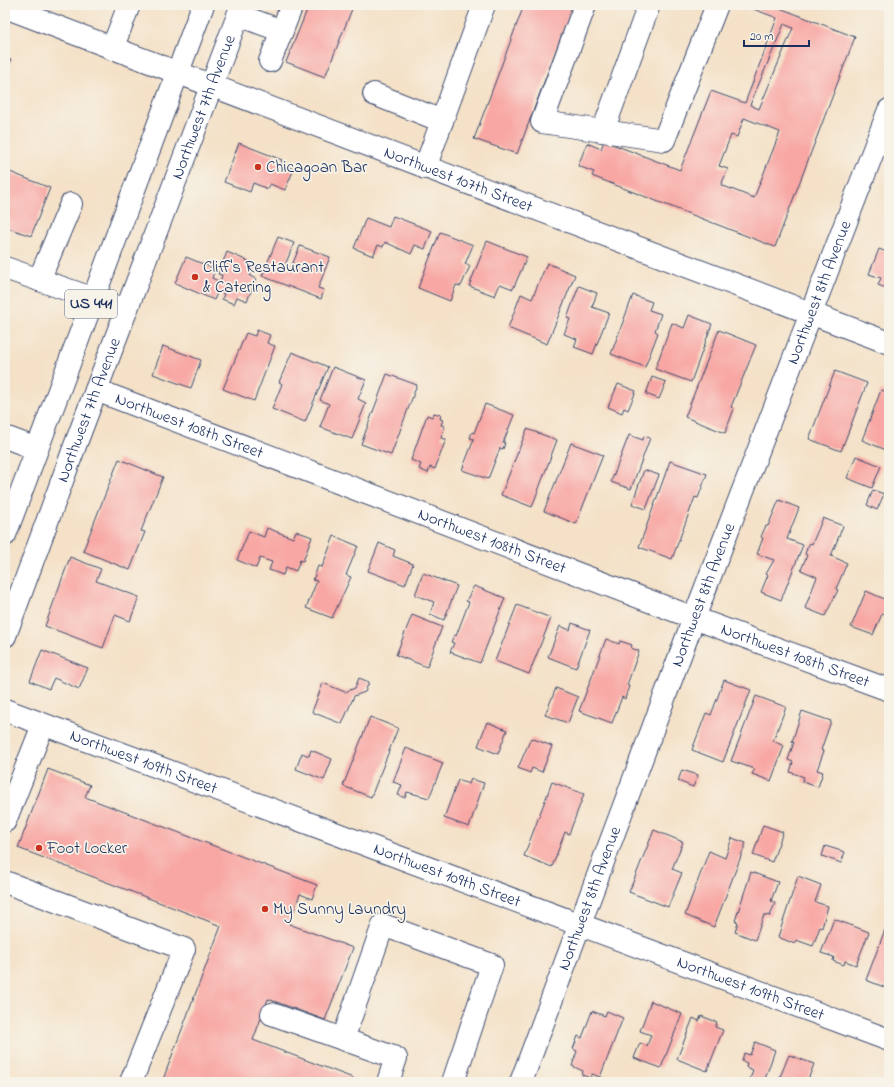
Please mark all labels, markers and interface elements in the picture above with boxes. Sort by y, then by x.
scale bar [744,22,809,48]
text: 20 m [750,28,773,46]
street label: Northwest 7th Avenue [165,31,242,183]
street label: Northwest 107th Street [380,140,537,219]
place label: Chicagoan Bar [266,155,368,182]
marker: Chicagoan Bar [253,162,263,172]
street label: Northwest 8th Avenue [780,217,858,368]
place label: Cliff's Restaurant & Catering [203,255,324,302]
marker: Cliff's Restaurant & Catering [190,272,200,282]
road number: US 441 [65,290,117,318]
street label: Northwest 7th Avenue [50,334,127,486]
street label: Northwest 108th Street [112,386,267,465]
street label: Northwest 108th Street [414,501,570,581]
street label: Northwest 8th Avenue [664,519,742,670]
street label: Northwest 108th Street [717,617,874,694]
street label: Northwest 109th Street [66,723,221,801]
street label: Northwest 8th Avenue [551,822,628,974]
place label: Foot Locker [46,836,128,861]
street label: Northwest 109th Street [370,836,525,914]
marker: Foot Locker [34,843,44,853]
place label: My Sunny Laundry [273,897,406,923]
marker: My Sunny Laundry [260,904,270,914]
street label: Northwest 109th Street [673,949,828,1027]

